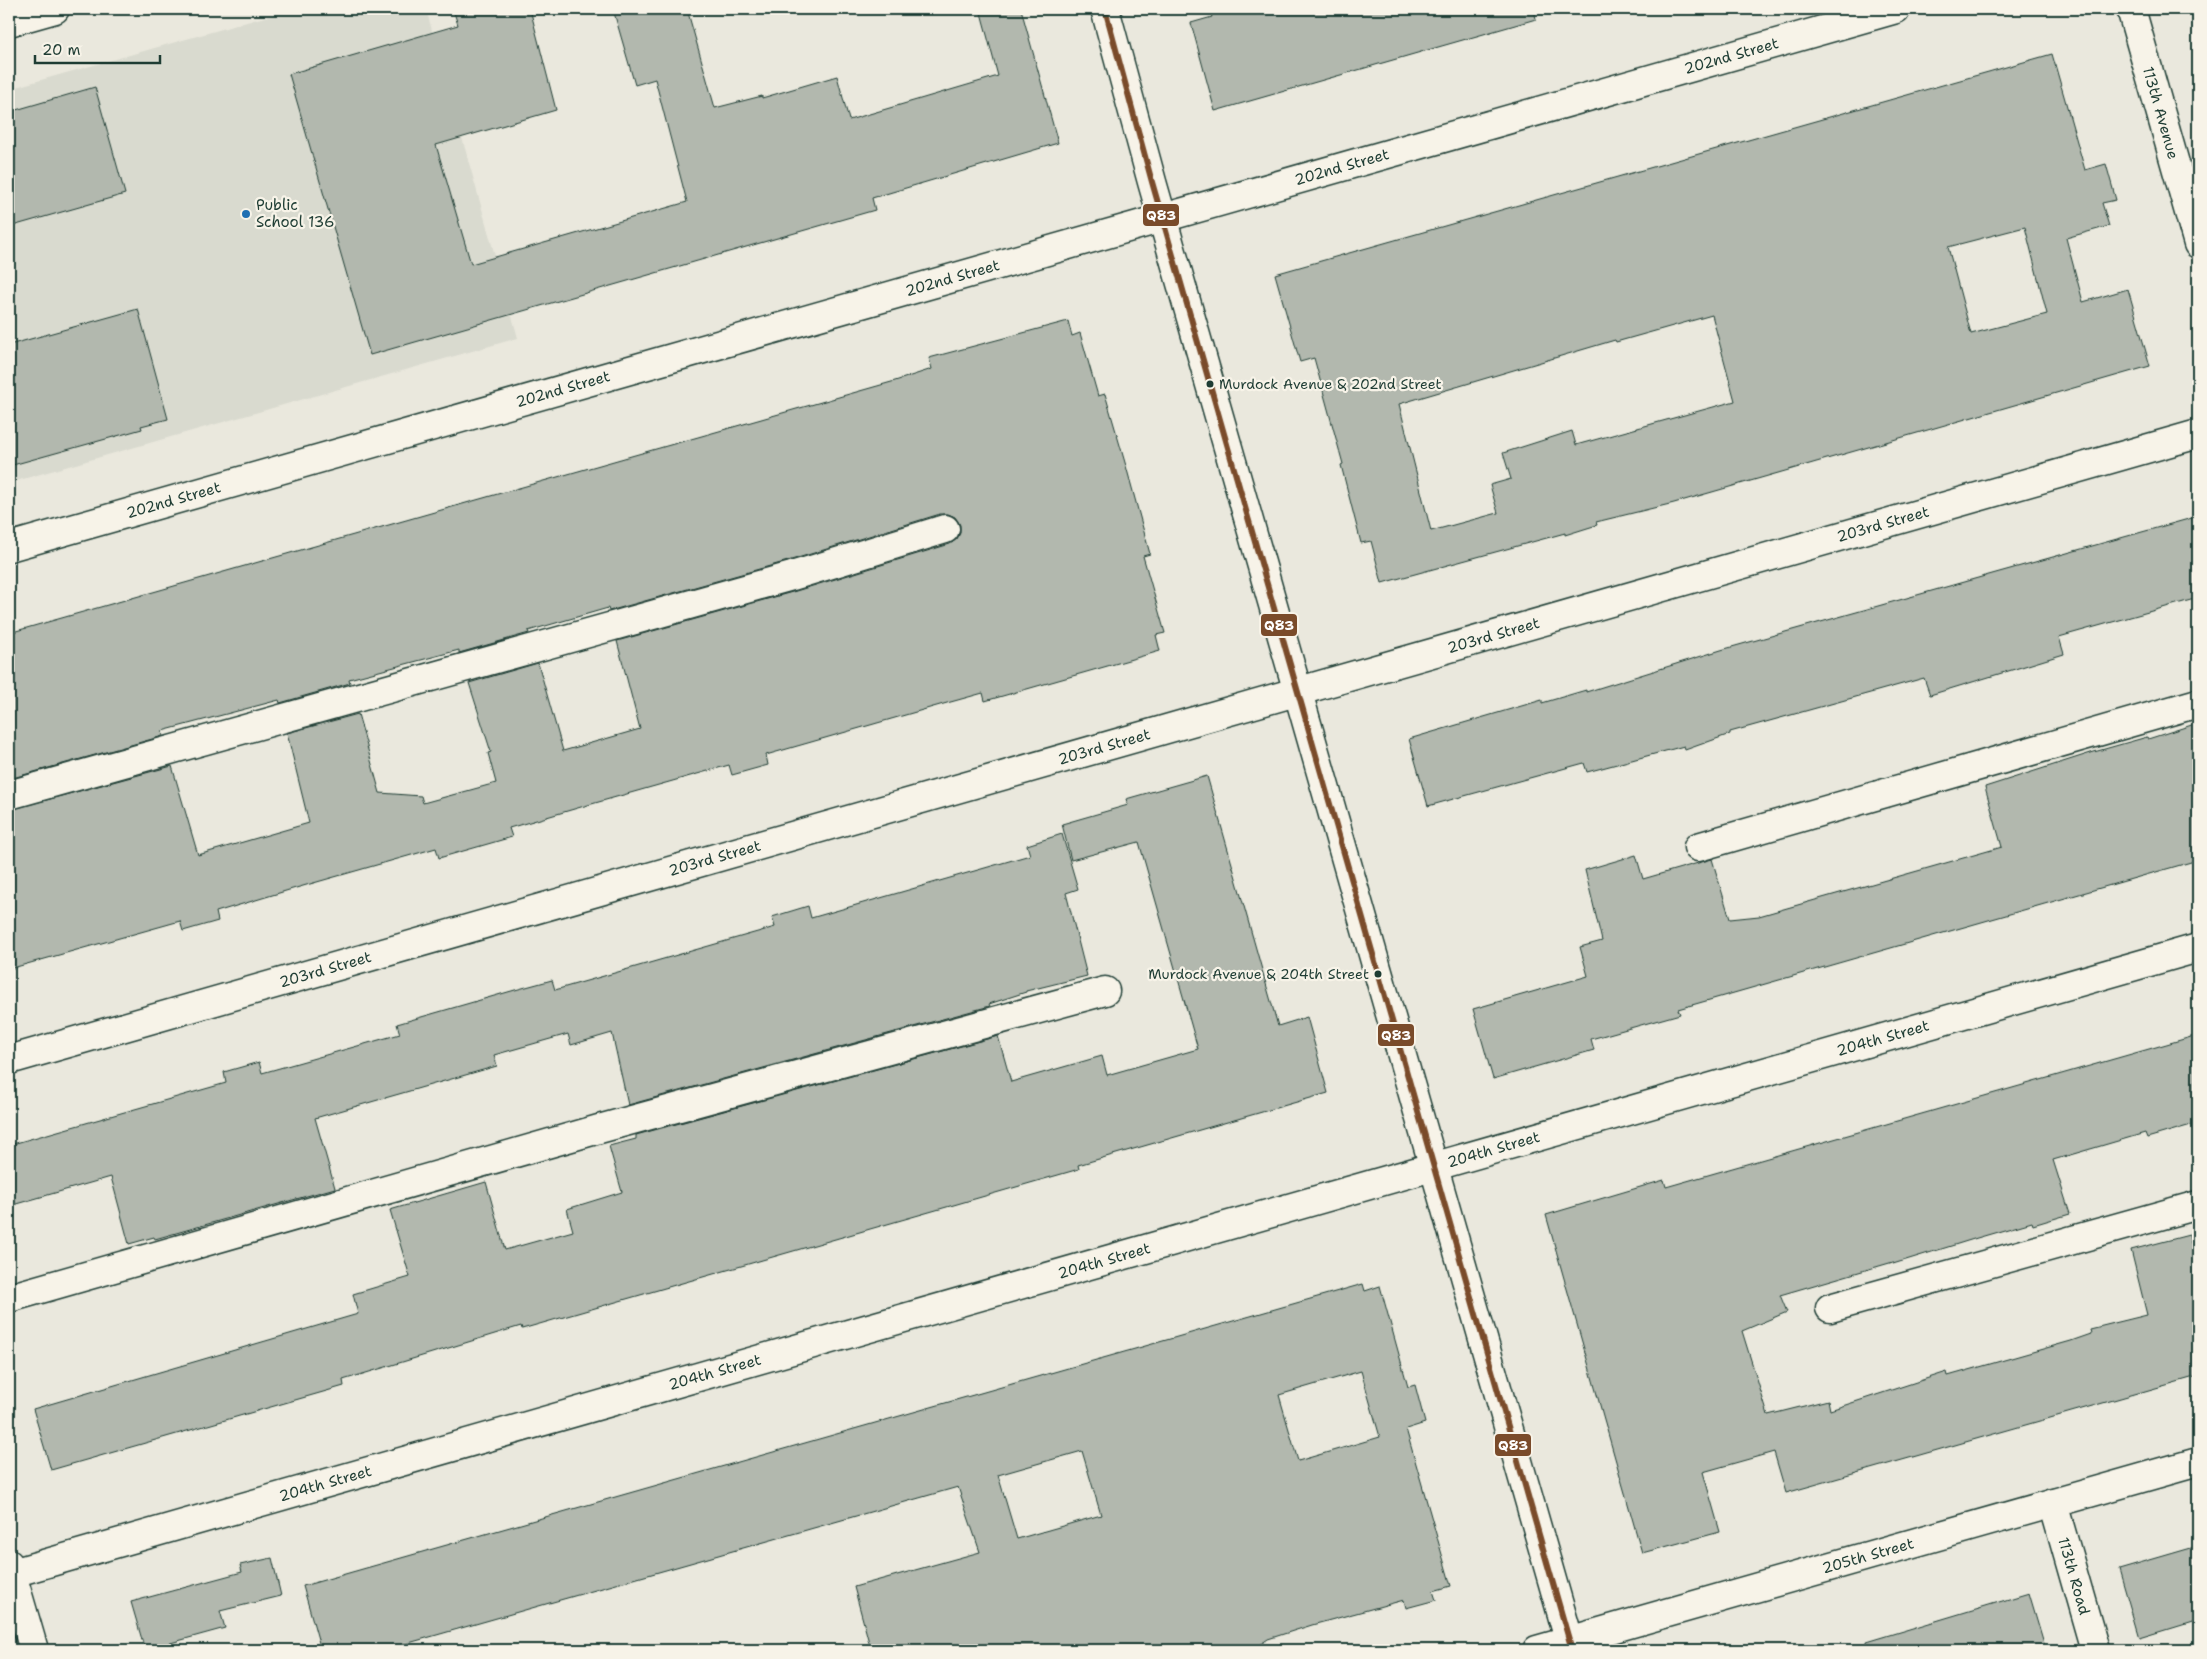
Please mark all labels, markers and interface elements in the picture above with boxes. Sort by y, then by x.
scale bar [35,32,160,64]
street label: 202nd Street [1682,33,1781,79]
text: 20 m [42,40,81,60]
street label: 113th Avenue [2138,64,2183,161]
street label: 202nd Street [1292,144,1392,190]
place label: Public School 136 [256,195,334,232]
line badge: Q83 [1142,203,1180,227]
text: Q83 [1146,206,1176,224]
marker: Public School 136 [240,208,252,220]
street label: 202nd Street [903,255,1002,301]
street label: 202nd Street [513,366,613,412]
place label: Murdock Avenue & 202nd Street [1219,375,1442,393]
marker: Murdock Avenue & 202nd Street [1205,379,1215,389]
street label: 202nd Street [124,477,223,523]
street label: 203rd Street [1834,501,1931,547]
line badge: Q83 [1260,613,1298,637]
street label: 203rd Street [1445,613,1542,658]
text: Q83 [1264,616,1294,634]
street label: 203rd Street [1056,724,1153,770]
street label: 203rd Street [666,835,763,881]
street label: 203rd Street [277,947,374,992]
place label: Murdock Avenue & 204th Street [1148,965,1369,983]
marker: Murdock Avenue & 204th Street [1373,969,1383,979]
street label: 204th Street [1834,1015,1932,1061]
line badge: Q83 [1377,1023,1415,1047]
text: Q83 [1381,1026,1411,1044]
street label: 204th Street [1445,1127,1542,1172]
street label: 204th Street [1055,1238,1153,1284]
street label: 204th Street [666,1349,763,1395]
line badge: Q83 [1494,1433,1532,1457]
text: Q83 [1498,1436,1528,1454]
street label: 204th Street [277,1461,374,1506]
street label: 205th Street [1820,1533,1916,1578]
street label: 113th Road [2053,1535,2095,1618]

